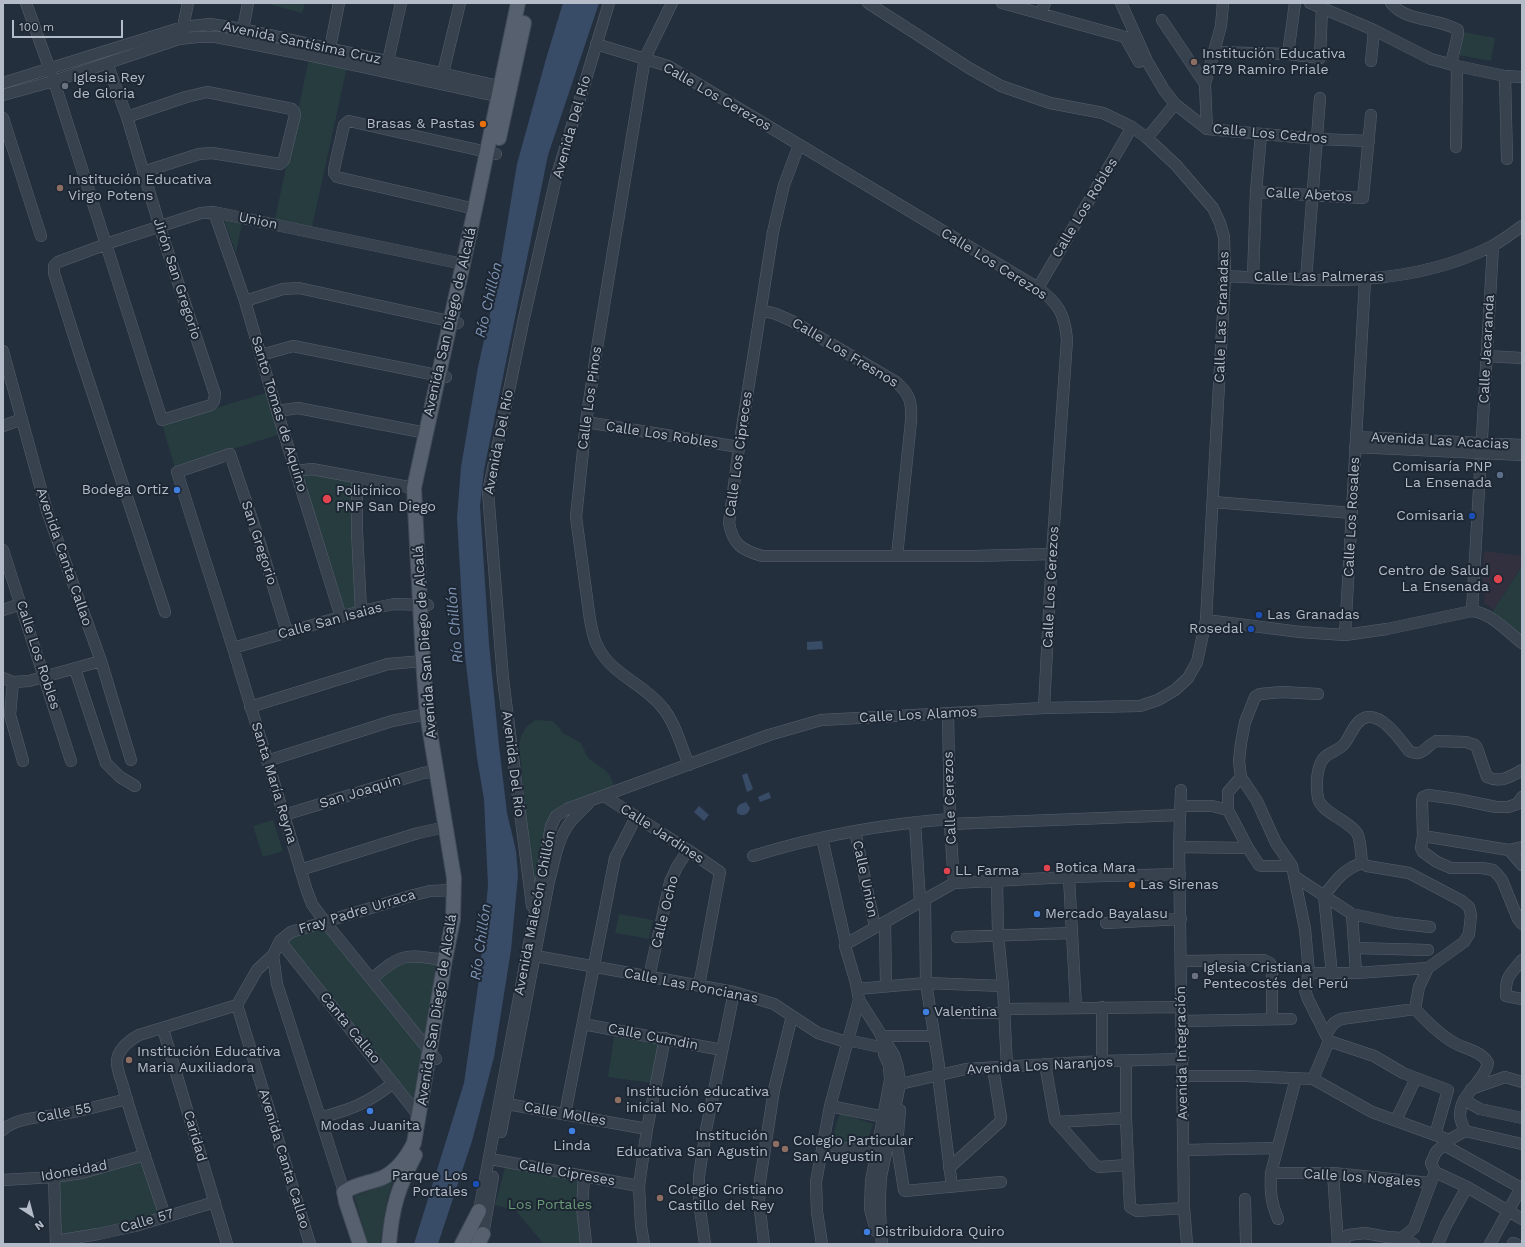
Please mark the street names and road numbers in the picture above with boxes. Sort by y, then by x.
street label: Avenida Santísima Cruz [221,18,383,68]
street label: Calle Los Cerezos [660,59,774,135]
street label: Avenida Del Río [549,73,595,181]
street label: Calle Los Cedros [1212,121,1328,147]
street label: Calle Los Robles [1049,155,1121,261]
street label: Calle Abetos [1265,184,1353,206]
street label: Union [237,209,279,233]
street label: Jirón San Gregorio [149,216,205,342]
street label: Calle Los Cerezos [938,225,1050,303]
street label: Avenida San Diego de Alcalá [420,226,480,418]
street label: Calle Las Granadas [1211,251,1233,383]
street label: Calle Las Palmeras [1254,269,1384,285]
street label: Calle Jacaranda [1476,294,1498,404]
street label: Calle Los Fresnos [789,315,901,391]
street label: Santo Tomas de Aquino [247,334,311,494]
street label: Calle Los Pinos [574,345,606,451]
street label: Avenida Del Río [481,388,517,496]
street label: Calle Los Cipreces [722,390,756,518]
street label: Calle Los Robles [605,418,719,452]
street label: Avenida Las Acacias [1371,429,1509,453]
street label: Calle Los Rosales [1340,457,1364,577]
street label: Avenida Canta Callao [32,486,96,628]
street label: San Gregorio [237,499,281,587]
street label: Calle Los Cerezos [1039,526,1063,648]
street label: Avenida San Diego de Alcalá [410,545,440,739]
street label: Calle Los Robles [12,598,64,712]
street label: Calle San Isaias [276,599,384,643]
street label: Calle Los Alamos [859,704,977,726]
street label: Avenida Del Río [498,710,528,818]
street label: Santa María Reyna [247,720,301,846]
street label: Calle Cerezos [940,751,960,845]
street label: San Joaquin [317,772,403,812]
street label: Calle Jardines [617,801,707,867]
street label: Avenida Malecón Chillón [511,829,559,997]
street label: Calle Union [849,839,881,919]
street label: Calle Ocho [648,874,682,950]
street label: Fray Padre Urraca [297,886,417,938]
street label: Avenida San Diego de Alcalá [414,913,460,1107]
street label: Calle Las Poncianas [622,965,760,1007]
street label: Avenida Integración [1172,986,1192,1120]
street label: Canta Callao [316,989,384,1067]
street label: Calle Cumdin [606,1020,700,1054]
street label: Avenida Los Naranjos [966,1054,1114,1078]
street label: Avenida Canta Callao [255,1087,313,1231]
street label: Calle 55 [35,1099,93,1127]
street label: Calle Molles [523,1099,607,1129]
street label: Caridad [180,1108,210,1164]
street label: Calle Cipreses [518,1156,616,1190]
street label: Idoneidad [39,1157,109,1185]
street label: Calle los Nogales [1303,1166,1421,1190]
street label: Calle 57 [118,1205,176,1237]

